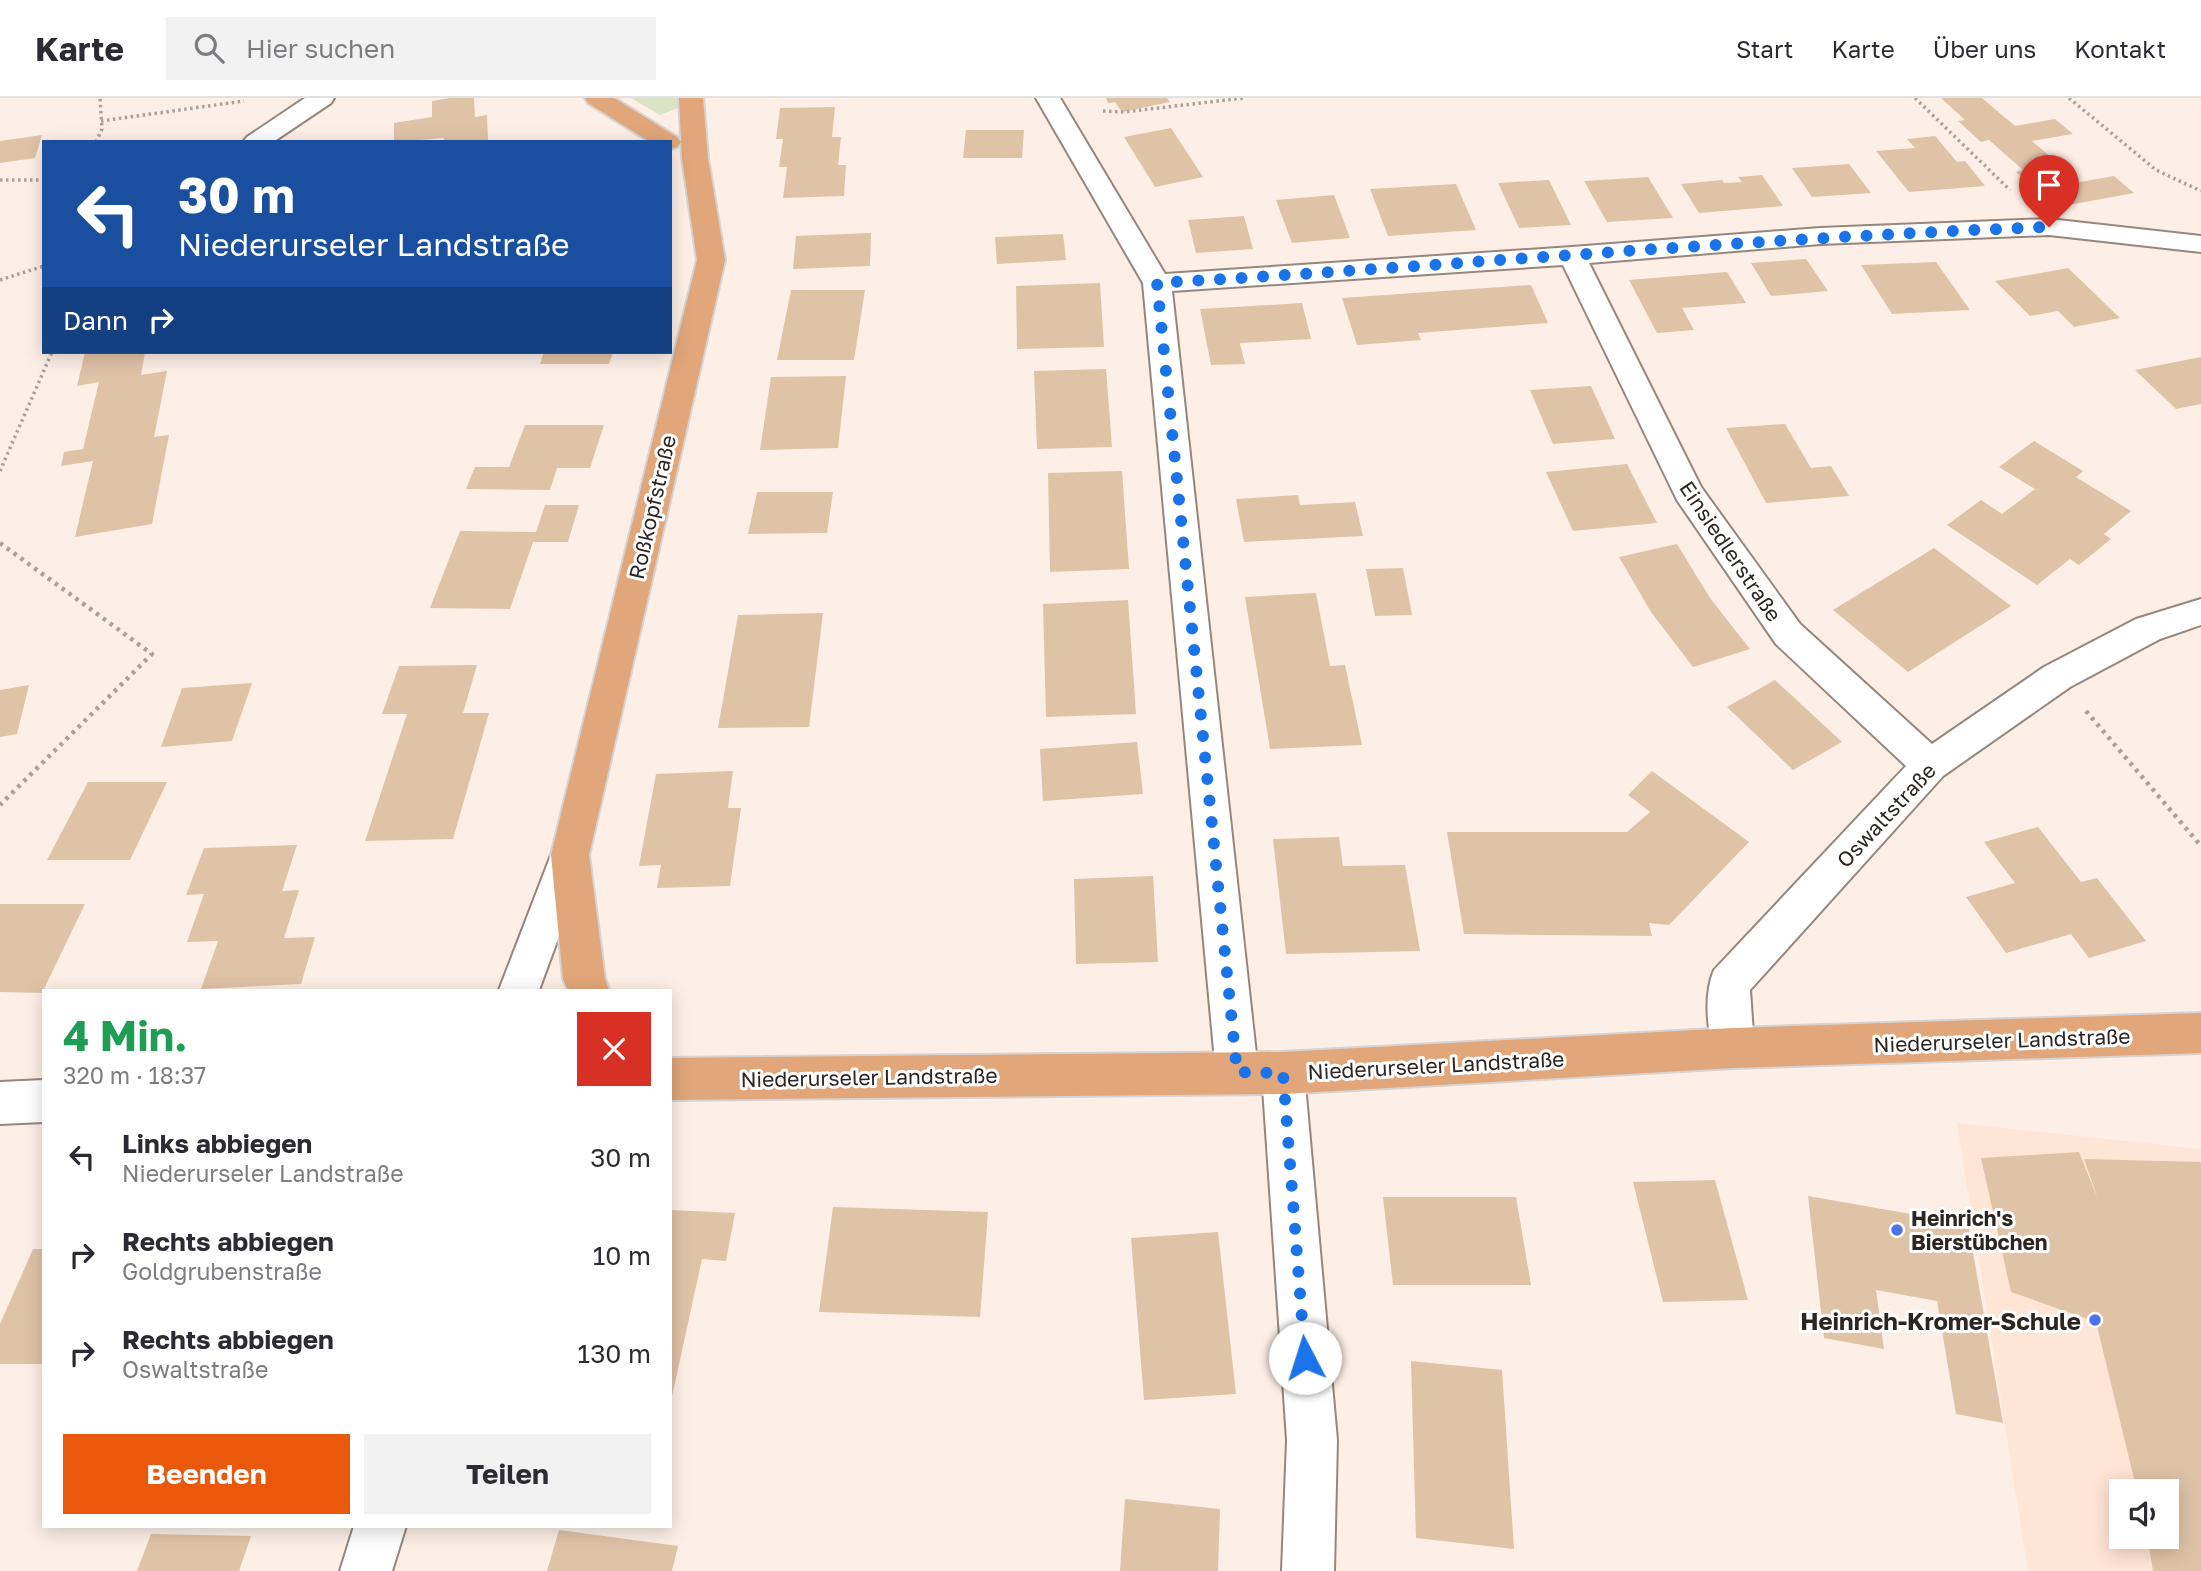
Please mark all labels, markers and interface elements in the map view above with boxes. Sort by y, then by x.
search box [166,17,656,80]
text: Karte [35,29,124,68]
icon: search [190,29,228,67]
text: Hier suchen [246,33,395,64]
text: Start [1736,34,1793,63]
text: Karte [1831,34,1895,63]
text: Über uns [1933,34,2036,63]
text: Kontakt [2074,34,2166,63]
pin [2019,155,2079,227]
text: 30 m [178,165,295,224]
icon: arrive [2030,166,2068,204]
icon: left [63,168,154,259]
text: Niederurseler Landstraße [178,225,570,263]
icon: right [142,301,180,339]
text: Dann [63,305,128,336]
street label: Roßkopfstraße [623,432,681,582]
street label: Einsiedlerstraße [1674,476,1788,626]
street label: Oswaltstraße [1831,757,1941,873]
text: 4 Min. [63,1010,188,1060]
button: close [577,1012,651,1086]
street label: Niederurseler Landstraße [1873,1023,2131,1057]
street label: Niederurseler Landstraße [1307,1045,1565,1085]
text: 320 m · 18:37 [63,1061,206,1089]
street label: Niederurseler Landstraße [740,1062,998,1092]
text: Links abbiegen [122,1128,312,1159]
icon: left [63,1138,101,1176]
text: 30 m [590,1142,651,1173]
text: Niederurseler Landstraße [122,1159,403,1187]
place label: Heinrich's Bierstübchen [1911,1205,2047,1255]
marker: Heinrich's Bierstübchen [1889,1222,1905,1238]
text: Rechts abbiegen [122,1226,334,1257]
icon: right [63,1236,101,1274]
text: 10 m [593,1240,651,1271]
text: Goldgrubenstraße [122,1257,322,1285]
place label: Heinrich-Kromer-Schule [1800,1306,2081,1335]
marker: Heinrich-Kromer-Schule [2087,1312,2103,1328]
position arrow [1268,1321,1342,1395]
text: Rechts abbiegen [122,1324,334,1355]
icon: right [63,1334,101,1372]
text: 130 m [578,1338,651,1369]
text: Oswaltstraße [122,1355,268,1383]
button: Beenden [63,1434,350,1514]
button: Teilen [364,1434,651,1514]
map controls [2109,1479,2179,1549]
button: sound [2109,1479,2179,1549]

